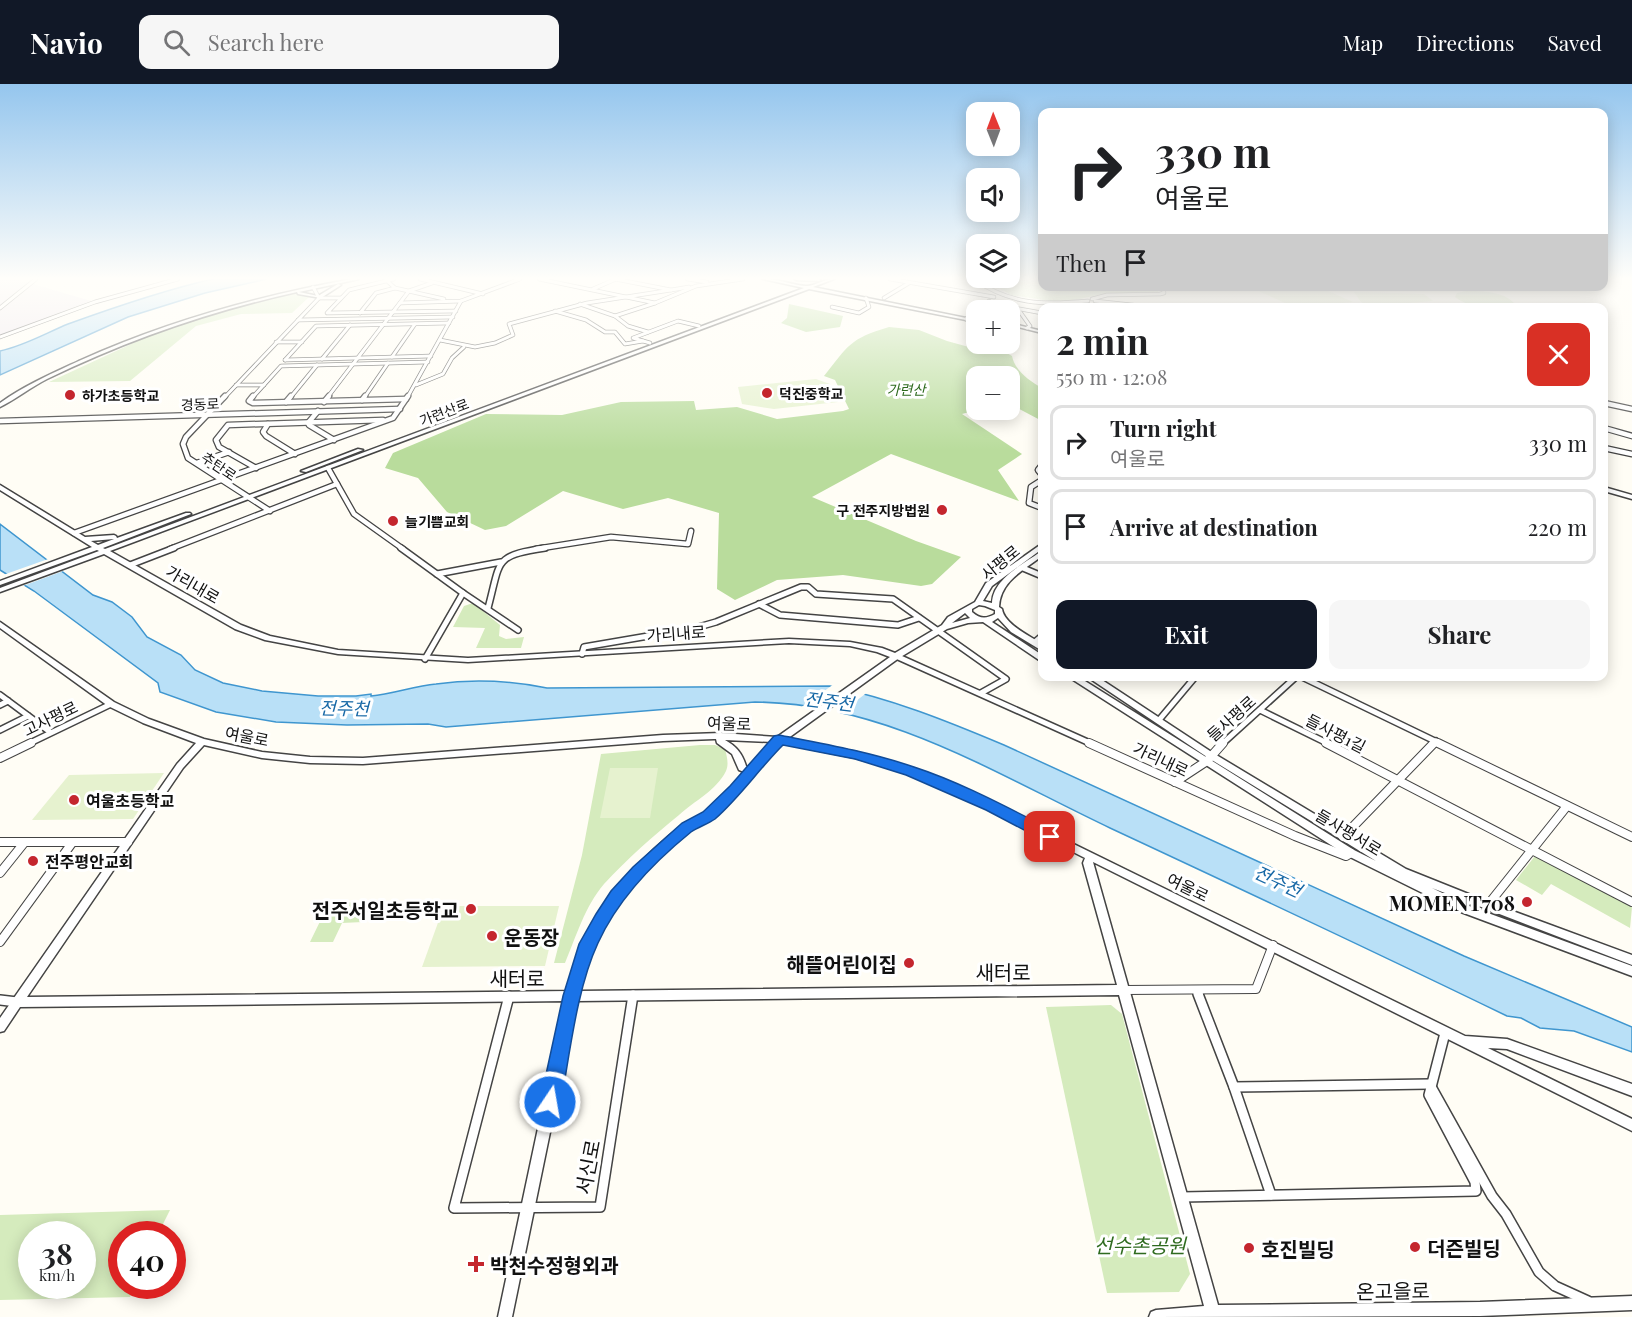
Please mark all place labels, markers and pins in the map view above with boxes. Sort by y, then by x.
place label: 덕진중학교 [779,384,844,403]
place label: 하가초등학교 [82,386,159,405]
marker: 덕진중학교 [760,386,774,400]
marker: 하가초등학교 [63,388,77,402]
place label: 구 전주지방법원 [837,501,930,520]
marker: 구 전주지방법원 [935,503,949,517]
place label: 늘기쁨교회 [405,512,469,531]
marker: 늘기쁨교회 [386,514,400,528]
place label: 여울초등학교 [86,790,175,811]
marker: 여울초등학교 [67,793,81,807]
pin [1024,811,1075,862]
place label: 전주평안교회 [45,851,133,872]
marker: 전주평안교회 [26,854,40,868]
place label: MOMENT708 [1389,889,1515,916]
marker: MOMENT708 [1520,895,1534,909]
place label: 전주서일초등학교 [312,896,459,923]
marker: 전주서일초등학교 [464,902,478,916]
place label: 운동장 [504,923,559,950]
marker: 운동장 [485,929,499,943]
place label: 해뜰어린이집 [787,950,897,977]
marker: 해뜰어린이집 [902,956,916,970]
place label: 더즌빌딩 [1427,1234,1501,1261]
place label: 호진빌딩 [1261,1235,1335,1262]
marker: 더즌빌딩 [1408,1240,1422,1254]
marker: 호진빌딩 [1242,1241,1256,1255]
place label: 박천수정형외과 [490,1251,619,1278]
marker: 박천수정형외과 [467,1255,485,1273]

